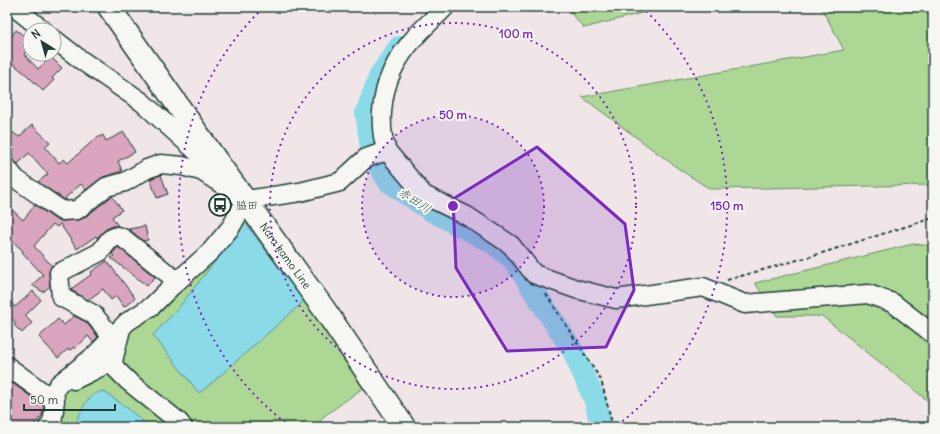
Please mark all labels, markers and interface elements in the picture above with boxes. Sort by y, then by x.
north arrow [22,22,62,62]
text: N [29,26,43,42]
text: 100 m [499,26,533,41]
text: 50 m [439,107,468,122]
water label: 赤田川 [396,184,434,216]
bus stop icon: 脇田 [207,192,233,218]
place label: 脇田 [236,198,258,212]
text: 150 m [711,198,744,213]
centre of rings [446,199,460,213]
street label: Nara kamo Line [257,220,314,292]
scale bar [24,386,115,412]
text: 50 m [30,392,59,407]

